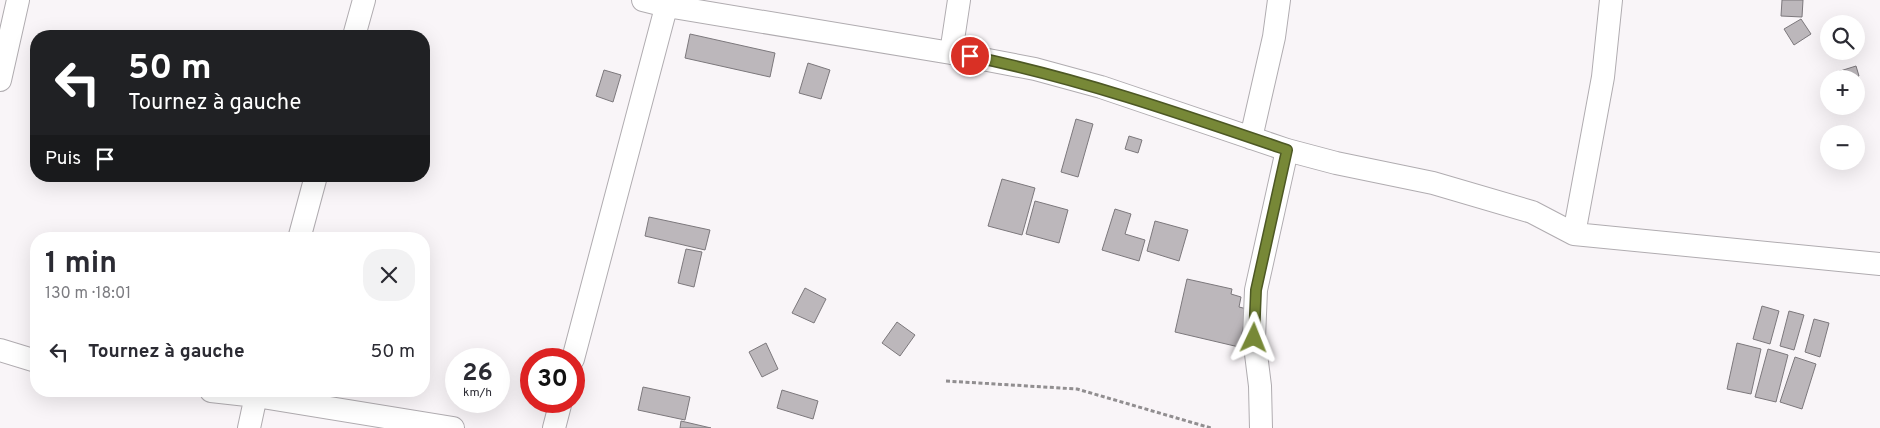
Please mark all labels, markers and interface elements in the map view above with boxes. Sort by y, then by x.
map controls [1820,15,1865,170]
button: search [1820,15,1865,60]
pin [949,35,991,77]
icon: arrive [956,42,984,70]
text: 50 m [128,47,212,91]
icon: left [45,50,110,115]
button: + [1820,70,1865,115]
text: Tournez à gauche [128,90,301,117]
button: − [1820,125,1865,170]
icon: arrive [91,145,119,173]
text: Puis [45,147,81,171]
text: 1 min [45,246,117,283]
button: close [363,249,415,301]
text: 130 m · 18:01 [45,284,131,304]
position arrow [1227,311,1279,363]
icon: left [45,338,73,366]
text: Tournez à gauche [88,340,245,364]
text: 50 m [370,340,415,364]
speed limit sign: 30 [520,348,585,413]
text: 26 [462,358,493,390]
text: km/h [463,385,492,401]

